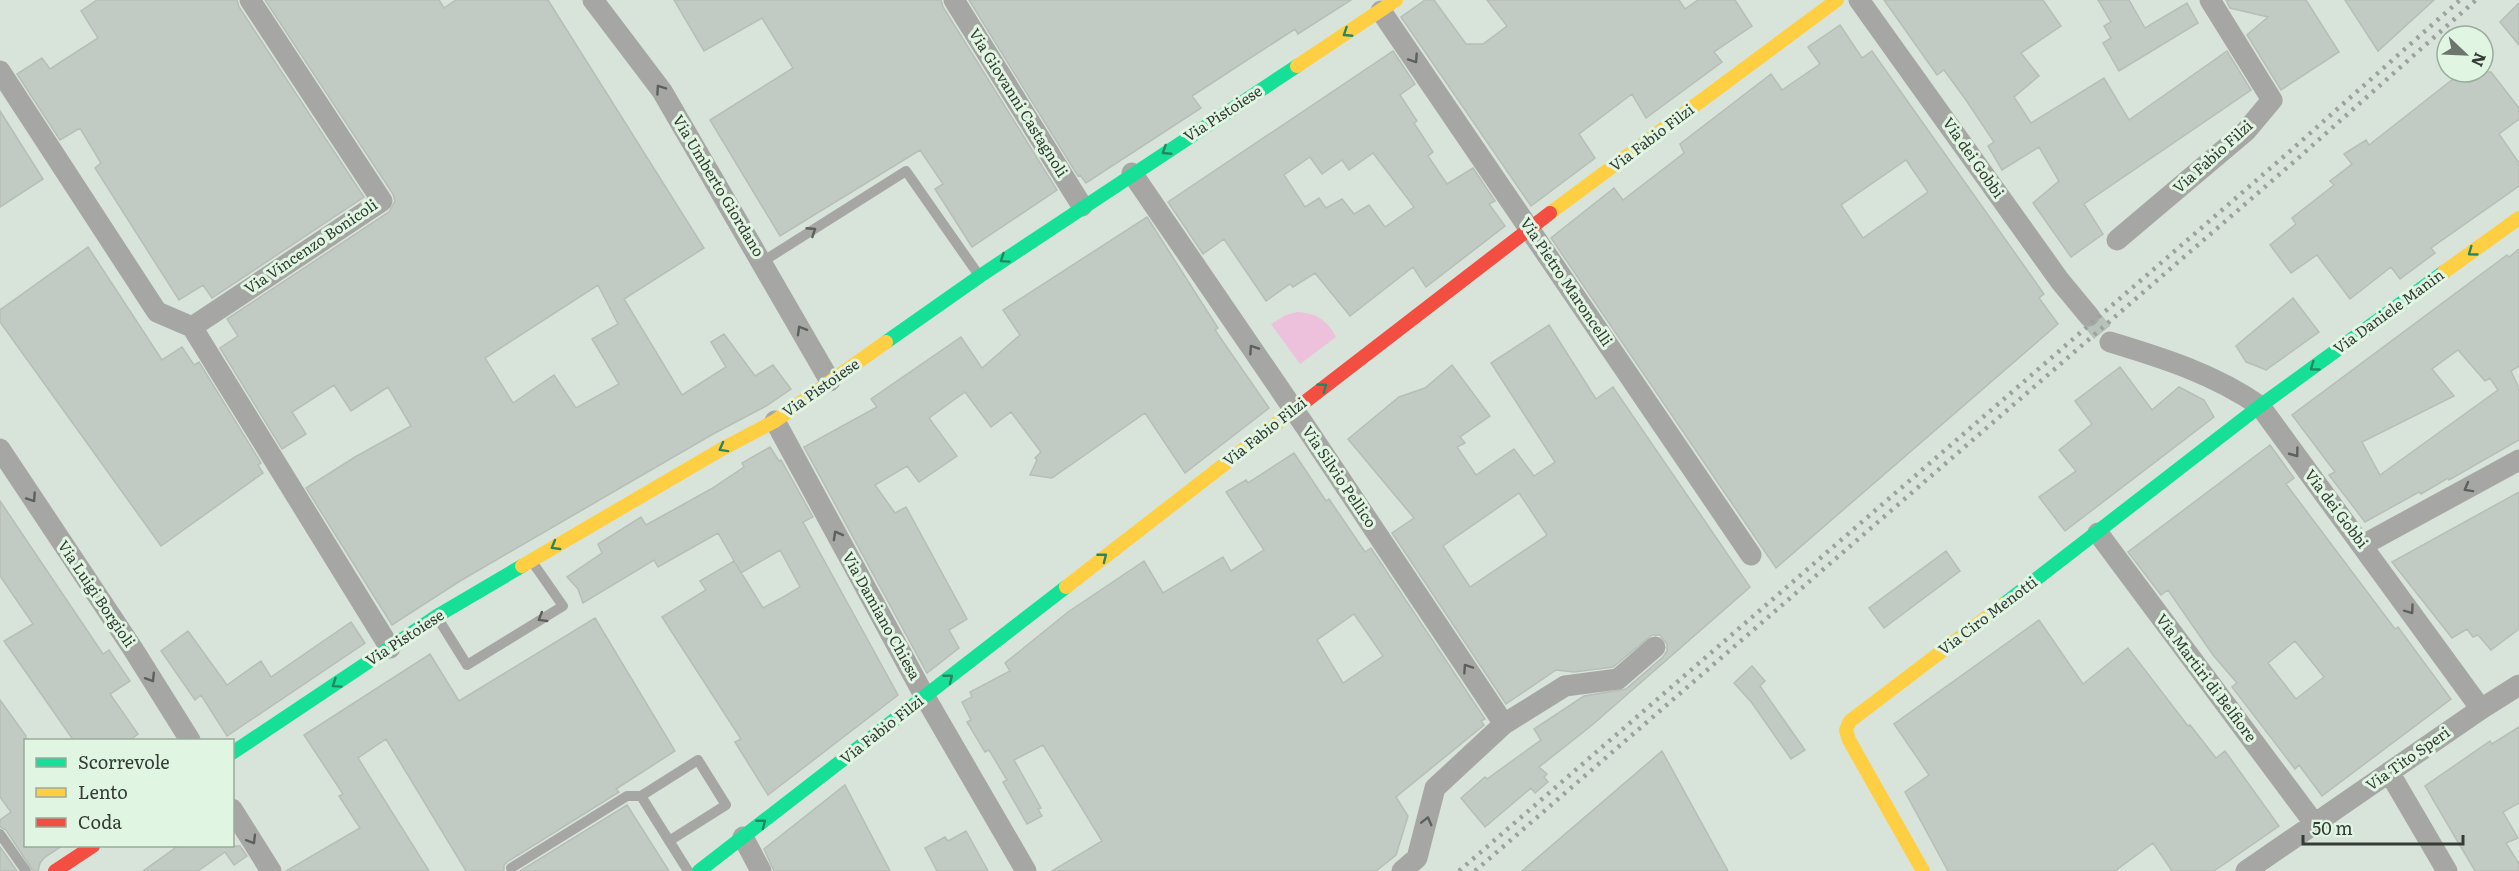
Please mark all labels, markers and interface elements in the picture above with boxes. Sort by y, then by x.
street label: Via Giovanni Castagnoli [964,23,1075,181]
north arrow [2435,24,2495,84]
one-way arrow [1343,25,1353,37]
text: N [2466,49,2493,71]
one-way arrow [1407,52,1418,63]
street label: Via Pistoiese [1178,79,1266,147]
one-way arrow [656,85,667,96]
street label: Via Fabio Filzi [1604,97,1698,176]
street label: Via Umberto Giordano [668,110,771,261]
street label: Via dei Gobbi [1938,112,2011,202]
street label: Via Fabio Filzi [2167,114,2257,198]
one-way arrow [1162,143,1172,155]
street label: Via Vincenzo Bonicoli [239,193,381,299]
street label: Via Pietro Maroncelli [1515,212,1619,350]
one-way arrow [806,227,816,239]
one-way arrow [2467,245,2478,256]
one-way arrow [1000,252,1011,263]
street label: Via Daniele Manin [2328,263,2448,359]
one-way arrow [797,326,808,336]
one-way arrow [1249,345,1260,356]
street label: Via Pistoiese [777,352,864,422]
one-way arrow [2309,360,2320,371]
one-way arrow [1317,383,1328,394]
street label: Via Fabio Filzi [1217,391,1311,471]
street label: Via Silvio Pellico [1297,420,1383,532]
one-way arrow [719,441,729,452]
one-way arrow [2288,446,2299,457]
street label: Via dei Gobbi [2300,464,2375,553]
one-way arrow [2463,481,2474,492]
one-way arrow [25,492,37,502]
one-way arrow [833,530,844,541]
street label: Via Luigi Borgioli [53,535,142,651]
one-way arrow [551,539,561,551]
street label: Via Damiano Chiesa [838,547,928,684]
one-way arrow [1096,554,1107,565]
street label: Via Ciro Menotti [1933,570,2042,660]
street label: Via Pistoiese [360,603,448,671]
one-way arrow [2403,604,2414,615]
street label: Via Martiri di Belfiore [2151,608,2263,746]
one-way arrow [538,611,548,623]
one-way arrow [1463,664,1474,675]
one-way arrow [144,672,155,683]
one-way arrow [942,674,953,685]
one-way arrow [332,676,343,687]
street label: Via Fabio Filzi [834,689,928,769]
street label: Via Tito Speri [2360,720,2454,795]
legend [24,739,234,847]
text: Scorrevole [78,748,170,775]
text: Lento [78,778,128,805]
text: Coda [78,808,122,835]
scale bar [2303,808,2464,846]
text: 50 m [2312,814,2353,841]
one-way arrow [1419,816,1432,826]
one-way arrow [755,819,766,830]
one-way arrow [244,834,256,844]

